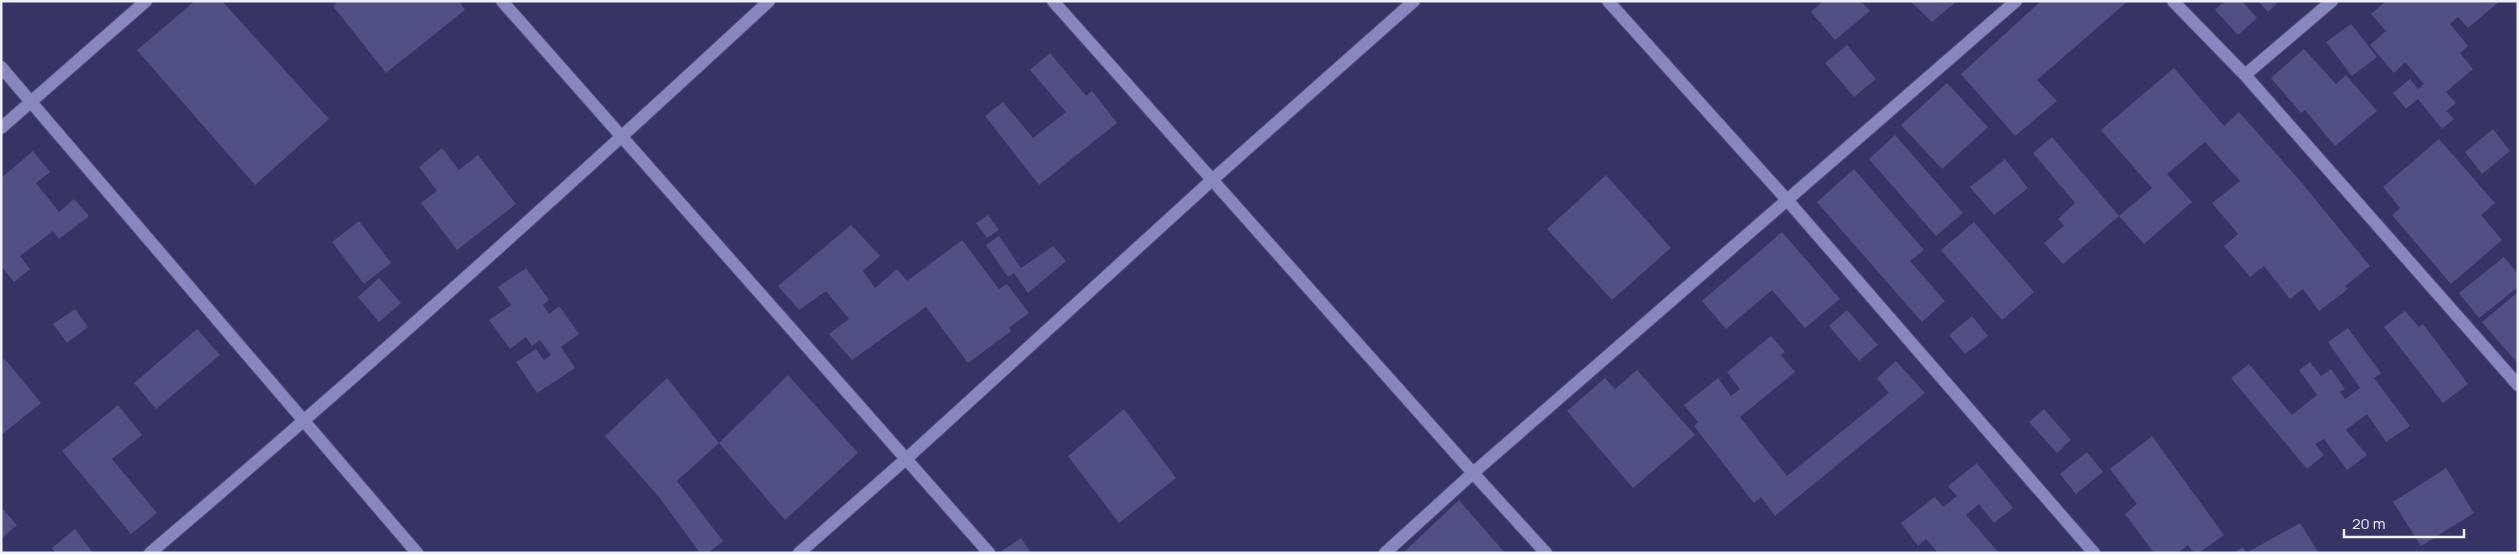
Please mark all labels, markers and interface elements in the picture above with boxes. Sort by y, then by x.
scale bar [2344,506,2464,538]
text: 20 m [2352,513,2385,534]

